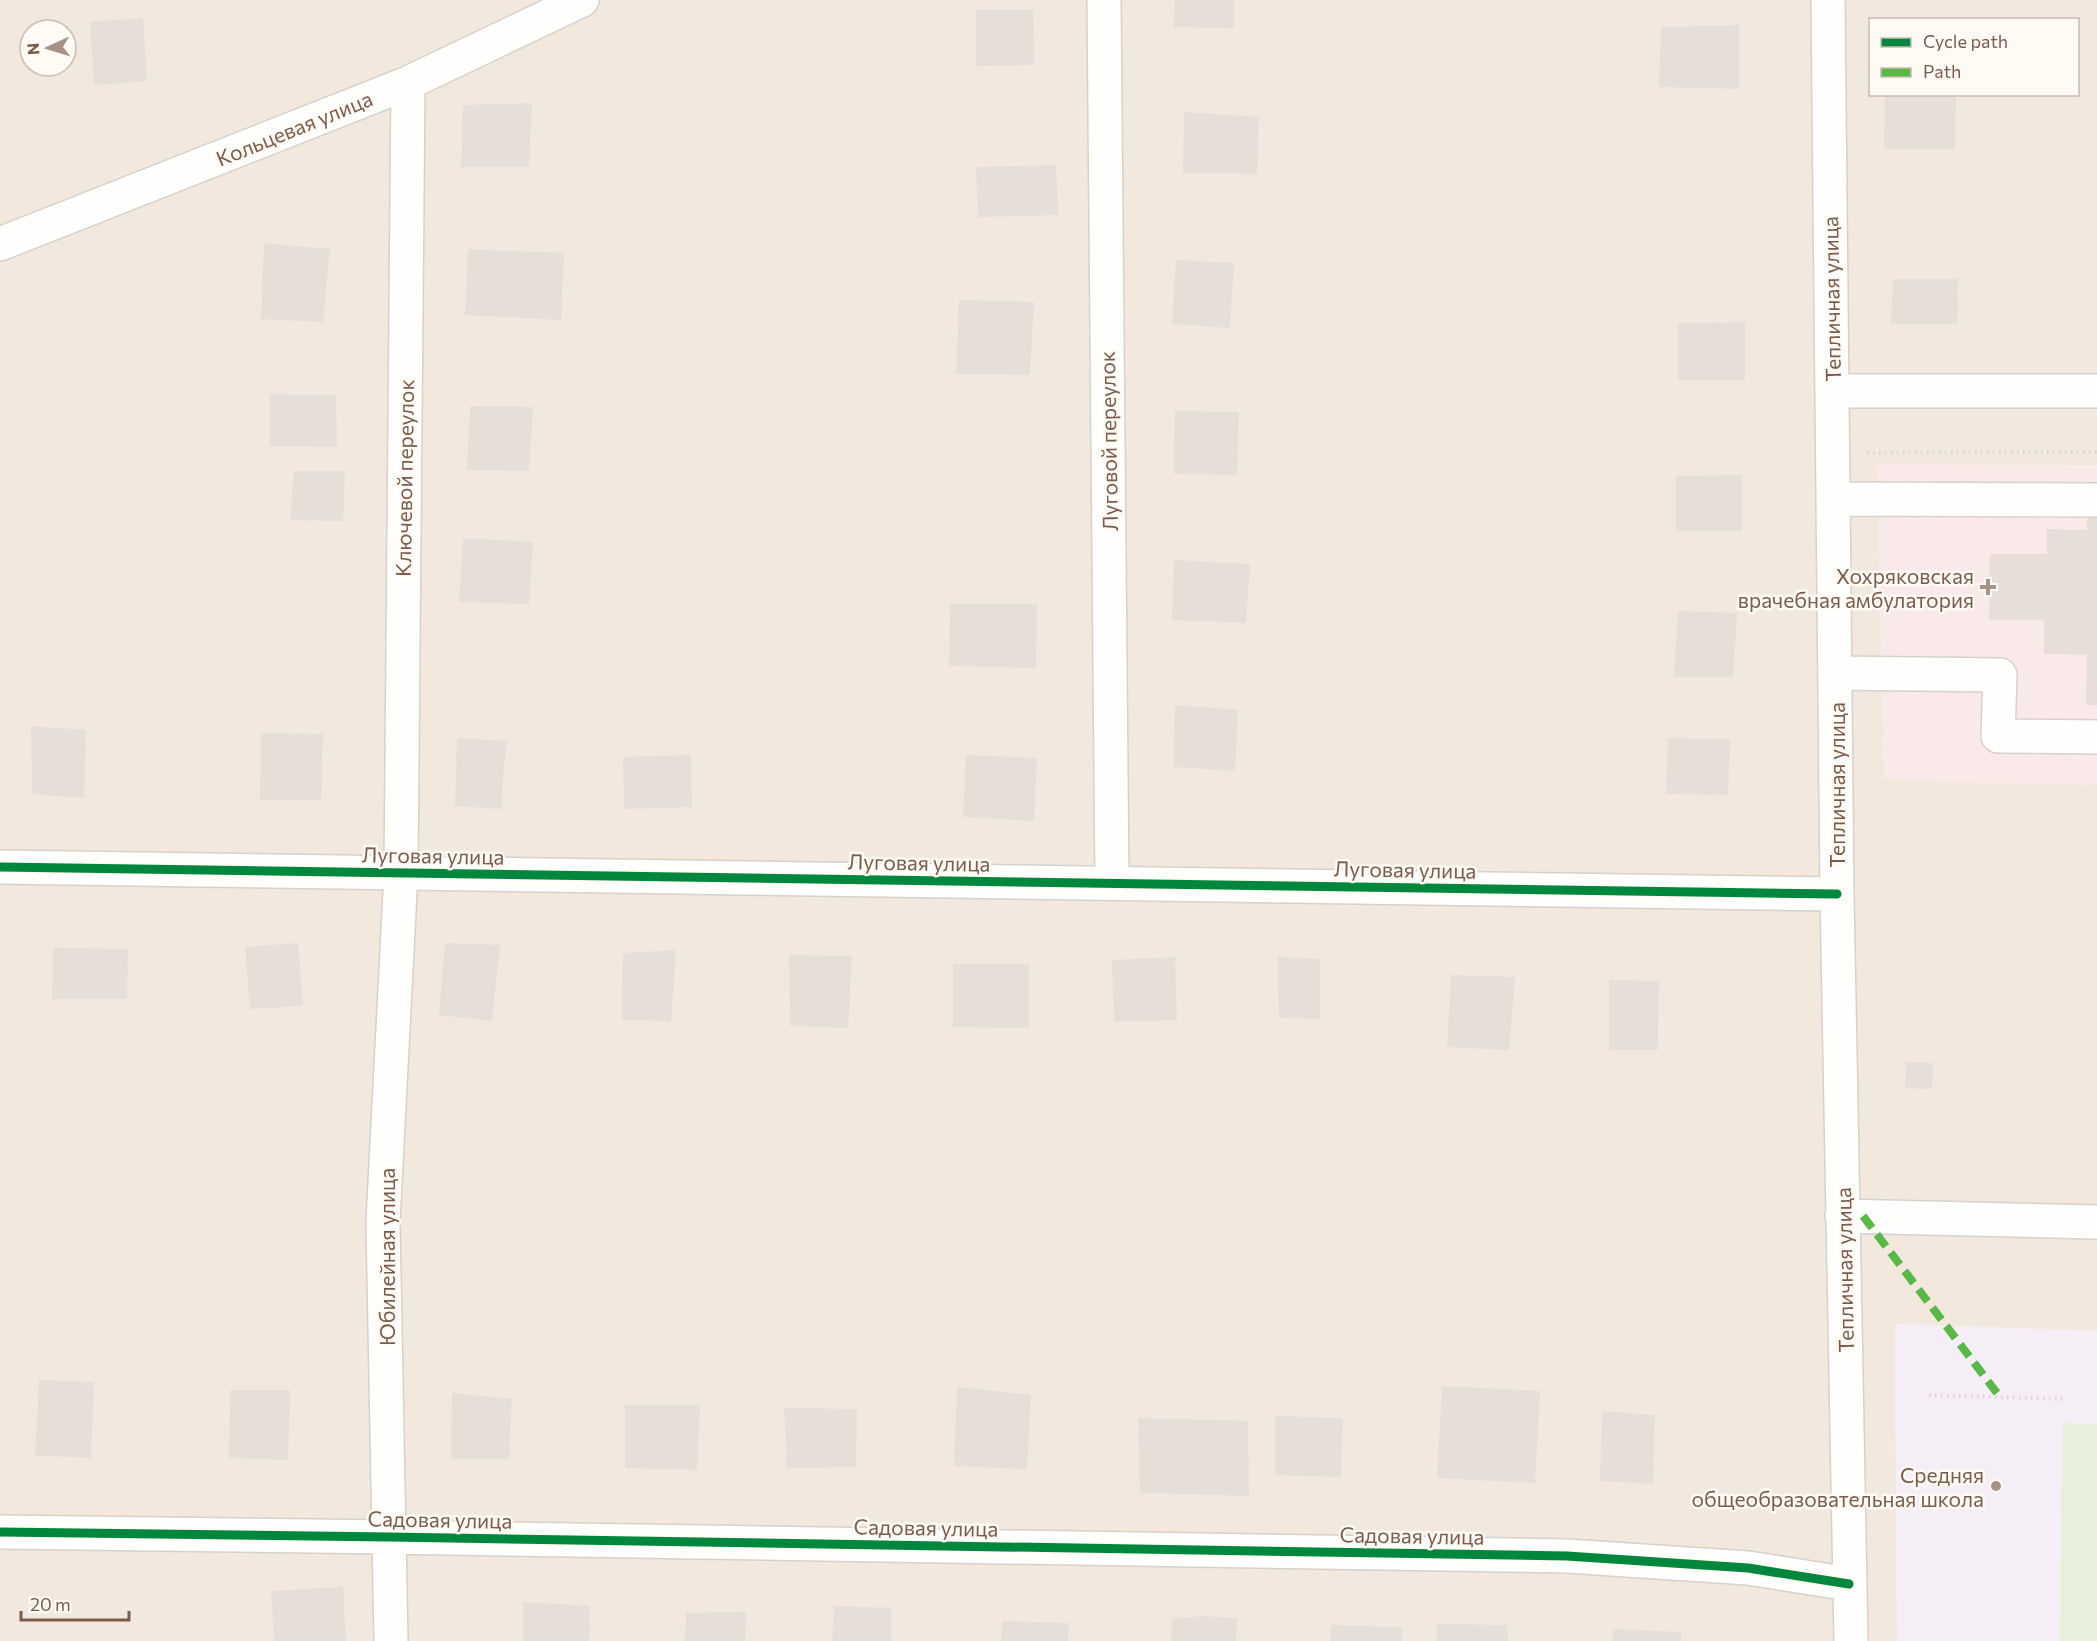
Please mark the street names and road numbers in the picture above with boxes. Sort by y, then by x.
street label: Кольцевая улица [212,85,376,171]
street label: Тепличная улица [1817,216,1845,382]
street label: Луговой переулок [1094,351,1122,531]
street label: Ключевой переулок [390,379,418,577]
street label: Тепличная улица [1824,702,1849,868]
street label: Луговая улица [361,841,505,869]
street label: Луговая улица [847,848,991,876]
street label: Луговая улица [1333,855,1477,883]
street label: Юбилейная улица [374,1168,399,1346]
street label: Тепличная улица [1830,1187,1858,1353]
street label: Садовая улица [367,1505,513,1533]
street label: Садовая улица [853,1513,999,1541]
street label: Садовая улица [1339,1521,1485,1549]

